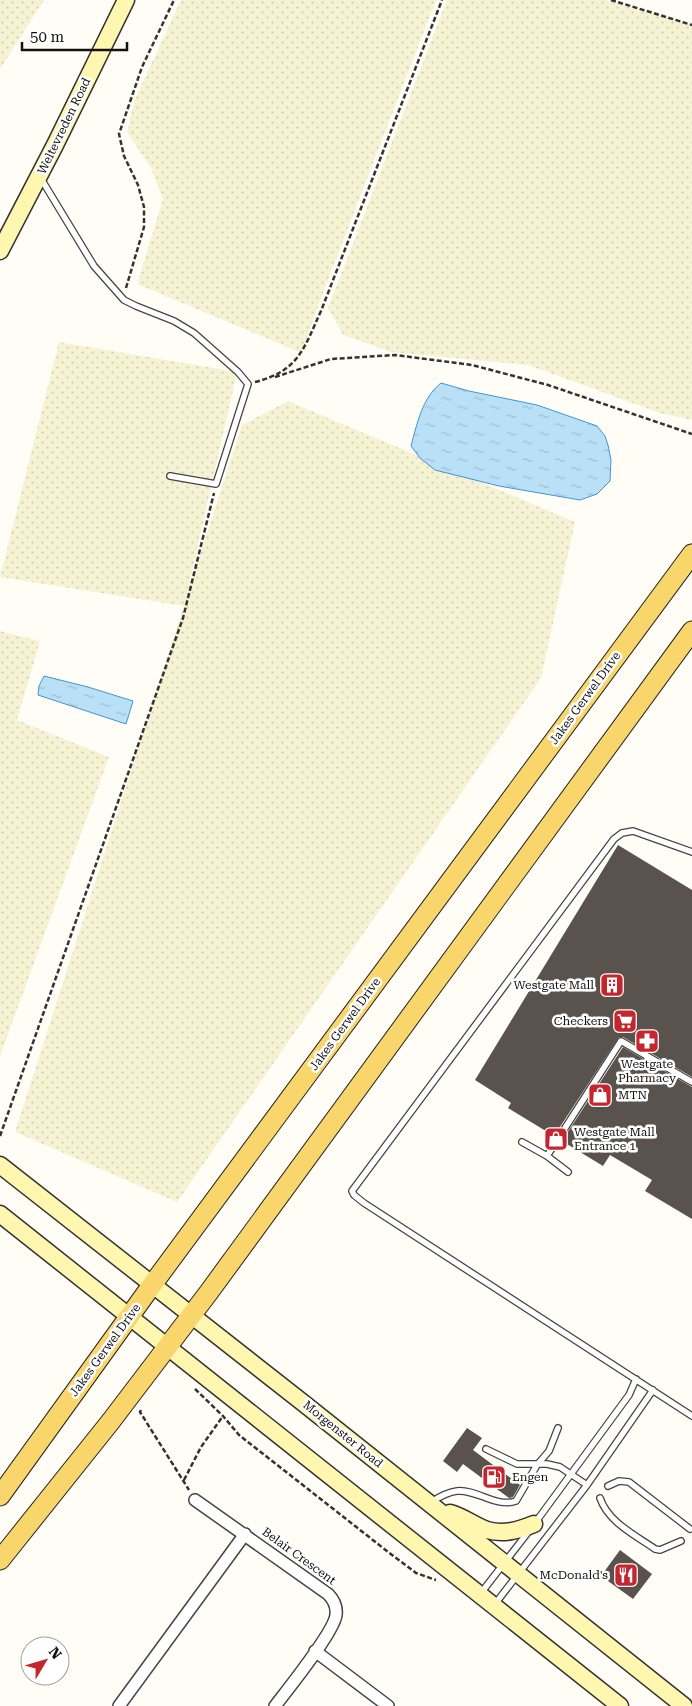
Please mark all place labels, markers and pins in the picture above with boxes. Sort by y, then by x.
building icon: Westgate Mall [599,972,625,998]
place label: Westgate Mall [513,978,594,992]
supermarket icon: Checkers [612,1008,638,1034]
place label: Checkers [554,1014,608,1028]
pharmacy icon: Westgate Pharmacy [634,1028,660,1054]
place label: Westgate Pharmacy [618,1057,677,1085]
shop icon: MTN [587,1082,613,1108]
place label: MTN [618,1088,647,1102]
place label: Westgate Mall Entrance 1 [574,1125,655,1153]
shop icon: Westgate Mall Entrance 1 [543,1126,569,1152]
fuel station icon: Engen [481,1464,507,1490]
place label: Engen [512,1470,549,1484]
restaurant icon: McDonald's [613,1562,639,1588]
place label: McDonald's [540,1568,608,1582]

